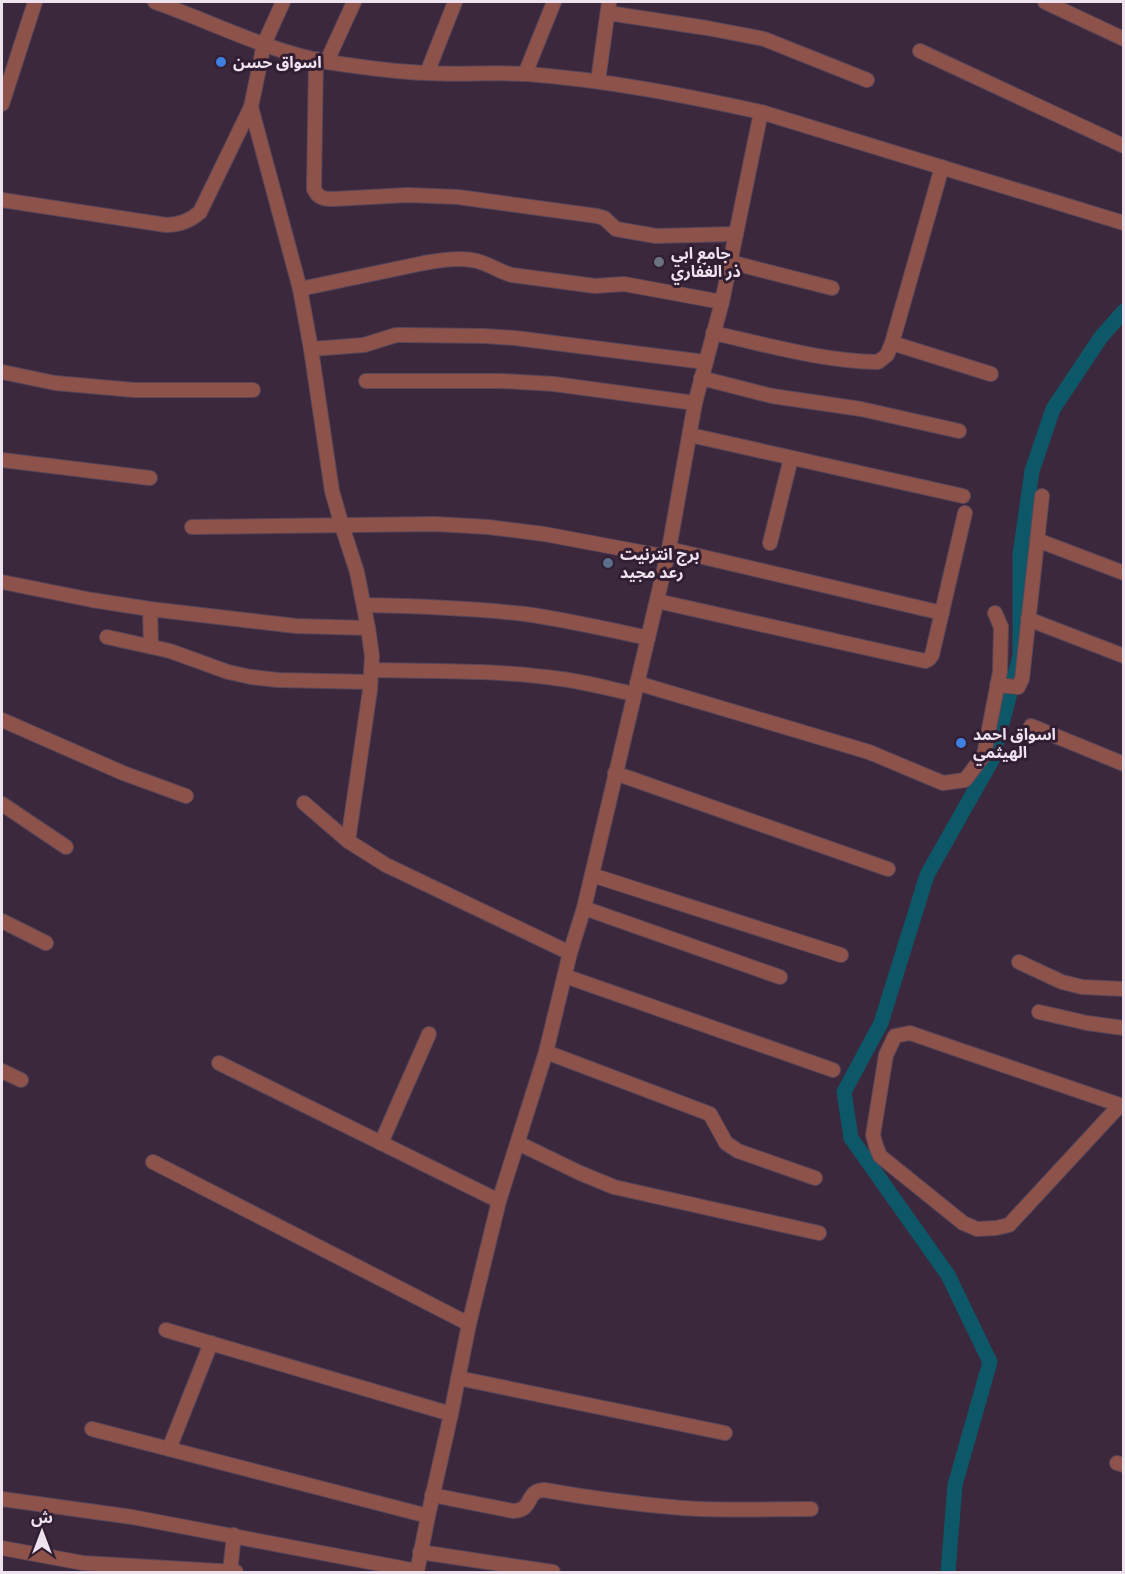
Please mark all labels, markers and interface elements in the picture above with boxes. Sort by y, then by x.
place label: اسواق حسن [233,53,322,72]
marker: اسواق حسن [214,55,228,69]
place label: جامع ابي ذر الغفاري [671,244,741,285]
marker: جامع ابي ذر الغفاري [652,255,666,269]
place label: برج انترنيت رعد مجيد [620,545,700,582]
marker: برج انترنيت رعد مجيد [601,556,615,570]
place label: اسواق احمد الهيثمي [973,725,1056,766]
marker: اسواق احمد الهيثمي [954,736,968,750]
north arrow [12,1502,72,1562]
text: ش [31,1508,53,1527]

